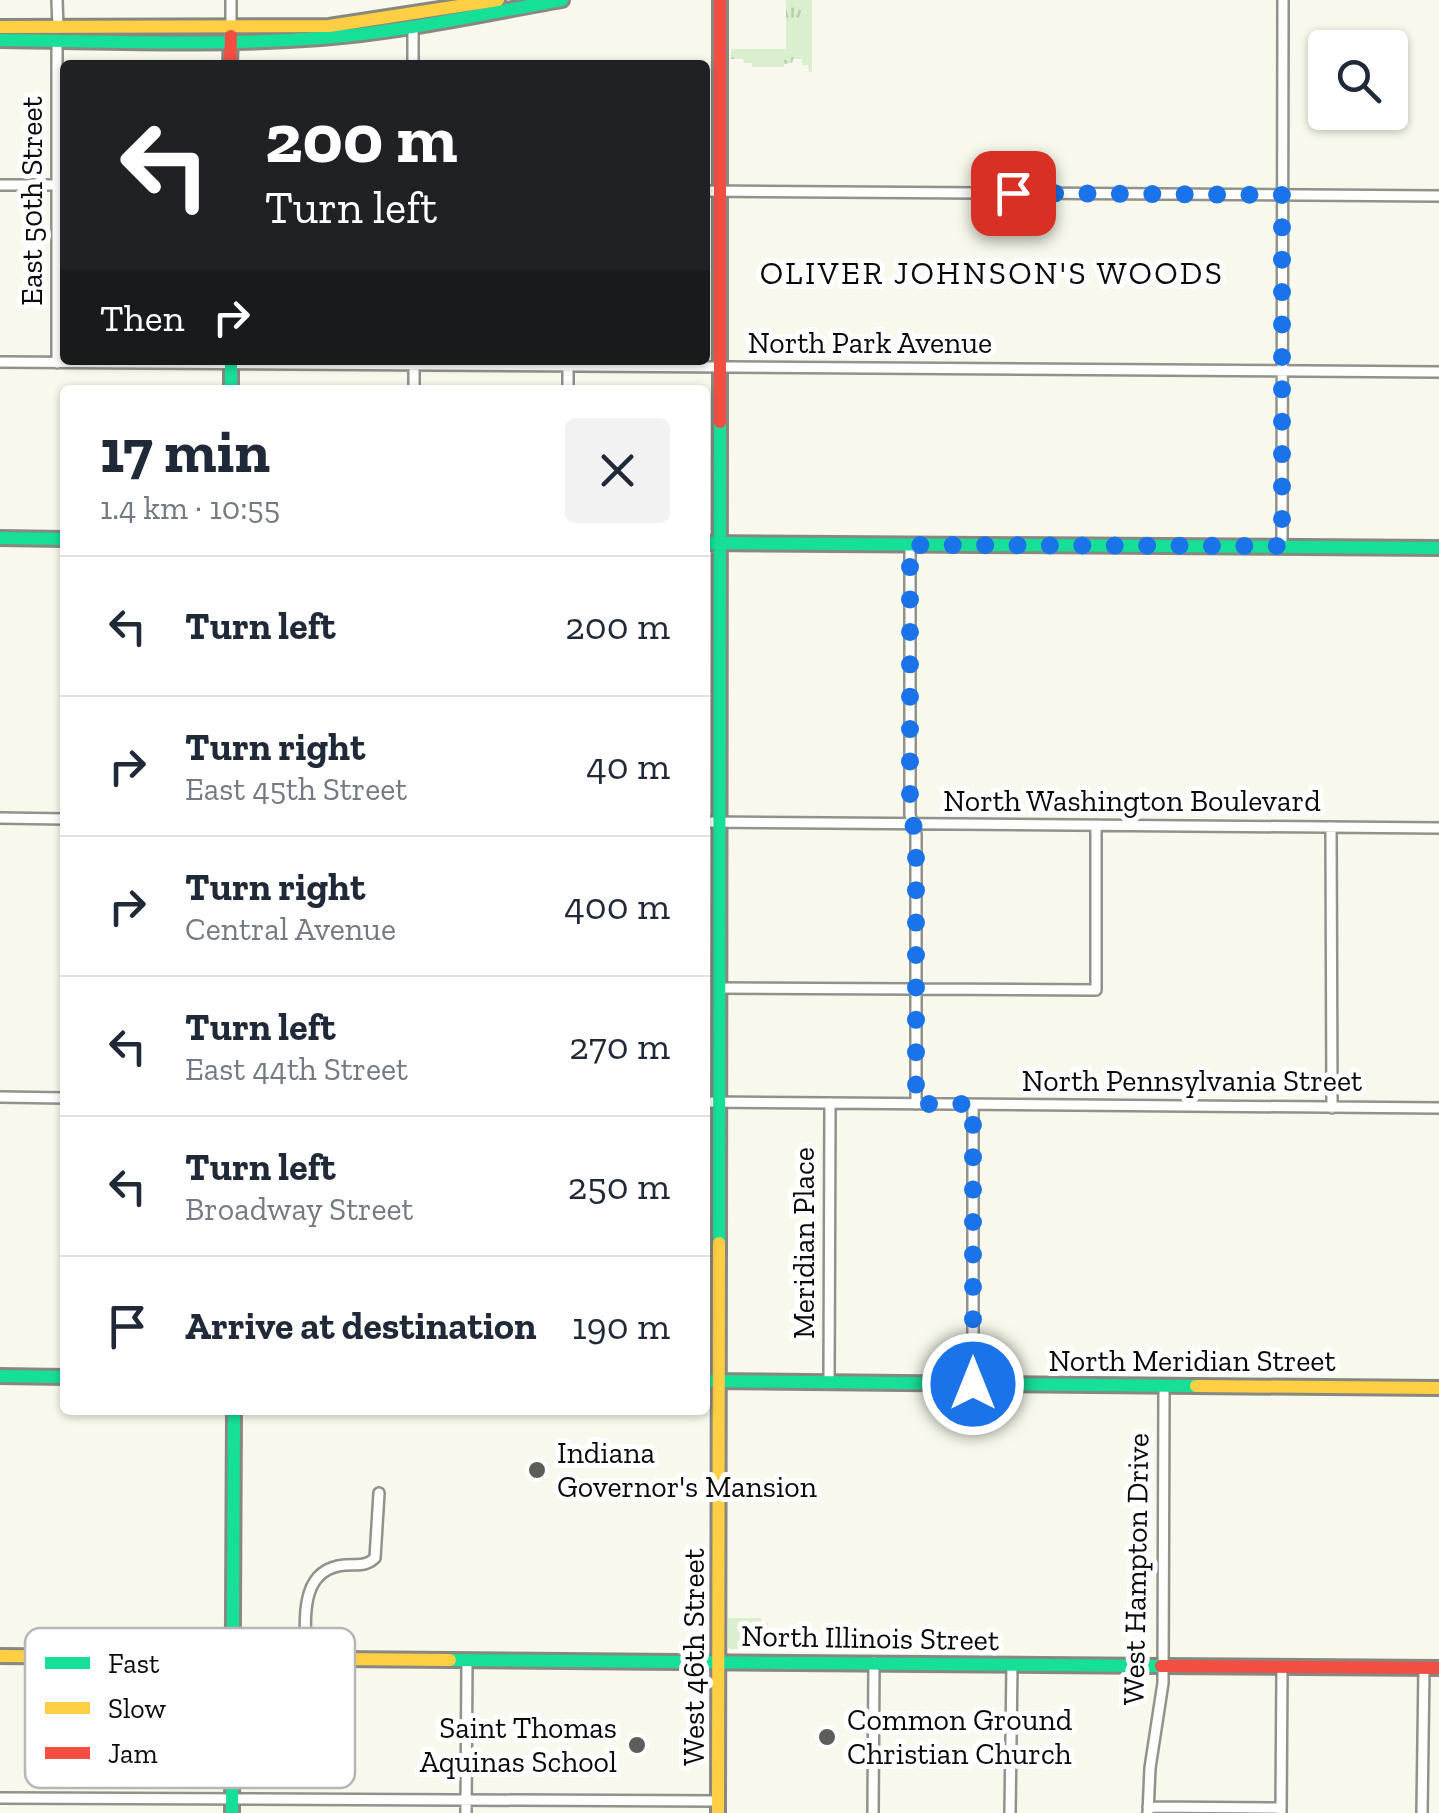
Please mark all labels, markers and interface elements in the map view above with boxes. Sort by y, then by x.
map controls [1308,30,1408,130]
button: search [1308,30,1408,130]
street label: East 50th Street [14,96,50,306]
text: 200 m [265,96,458,180]
icon: left [100,100,230,230]
pin [971,151,1056,236]
icon: arrive [986,166,1041,221]
text: Turn left [265,181,437,235]
district label: OLIVER JOHNSON'S WOODS [760,254,1224,292]
icon: right [204,290,259,345]
text: Then [100,295,184,341]
street label: North Park Avenue [748,325,992,361]
text: 17 min [100,415,270,487]
button: close [565,418,670,523]
text: 1.4 km · 10:55 [100,489,280,527]
icon: left [100,599,155,654]
text: Turn left [185,603,336,649]
text: 200 m [565,603,670,649]
text: Turn right [185,724,365,770]
icon: right [100,739,155,794]
text: 40 m [586,743,670,789]
text: East 45th Street [185,770,407,808]
street label: North Washington Boulevard [943,783,1321,819]
text: Turn right [185,864,365,910]
icon: right [100,879,155,934]
text: 400 m [564,883,670,929]
text: Central Avenue [185,910,396,948]
text: Turn left [185,1004,336,1050]
icon: left [100,1019,155,1074]
text: 270 m [569,1023,670,1069]
text: East 44th Street [185,1050,408,1088]
street label: North Pennsylvania Street [1022,1063,1362,1099]
text: Turn left [185,1144,336,1190]
street label: Meridian Place [786,1147,822,1339]
icon: left [100,1159,155,1214]
text: 250 m [568,1163,670,1209]
text: Broadway Street [185,1190,413,1228]
icon: arrive [100,1299,155,1354]
text: Arrive at destination [185,1303,536,1349]
text: 190 m [572,1303,670,1349]
position arrow [921,1332,1025,1436]
street label: North Meridian Street [1048,1343,1336,1379]
street label: West Hampton Drive [1116,1433,1156,1705]
place label: Indiana Governor's Mansion [557,1435,817,1505]
marker: Indiana Governor's Mansion [526,1459,548,1481]
street label: West 46th Street [676,1548,712,1766]
street label: North Illinois Street [741,1618,999,1658]
legend [25,1628,355,1788]
text: Fast [108,1647,160,1680]
text: Slow [108,1692,166,1725]
place label: Common Ground Christian Church [847,1702,1073,1772]
place label: Saint Thomas Aquinas School [420,1710,617,1780]
marker: Common Ground Christian Church [816,1726,838,1748]
marker: Saint Thomas Aquinas School [626,1734,648,1756]
text: Jam [108,1737,158,1770]

